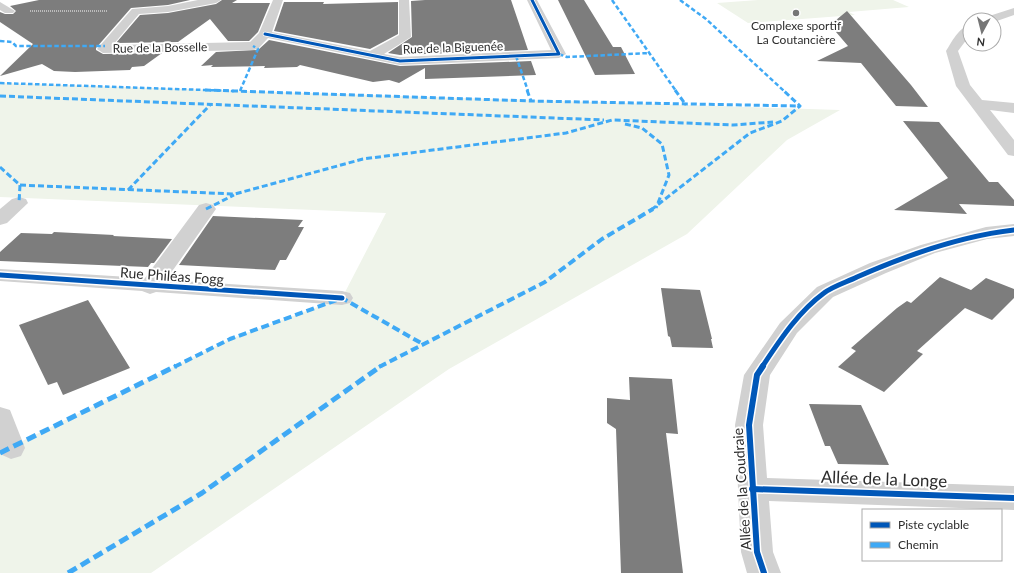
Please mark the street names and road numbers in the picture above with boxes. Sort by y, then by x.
street label: Rue de la Biguenée [402,38,503,57]
street label: Rue de la Bosselle [113,39,207,56]
street label: Rue Philéas Fogg [120,263,224,288]
street label: Allée de la Coudraie [729,427,754,551]
street label: Allée de la Longe [820,466,948,491]

